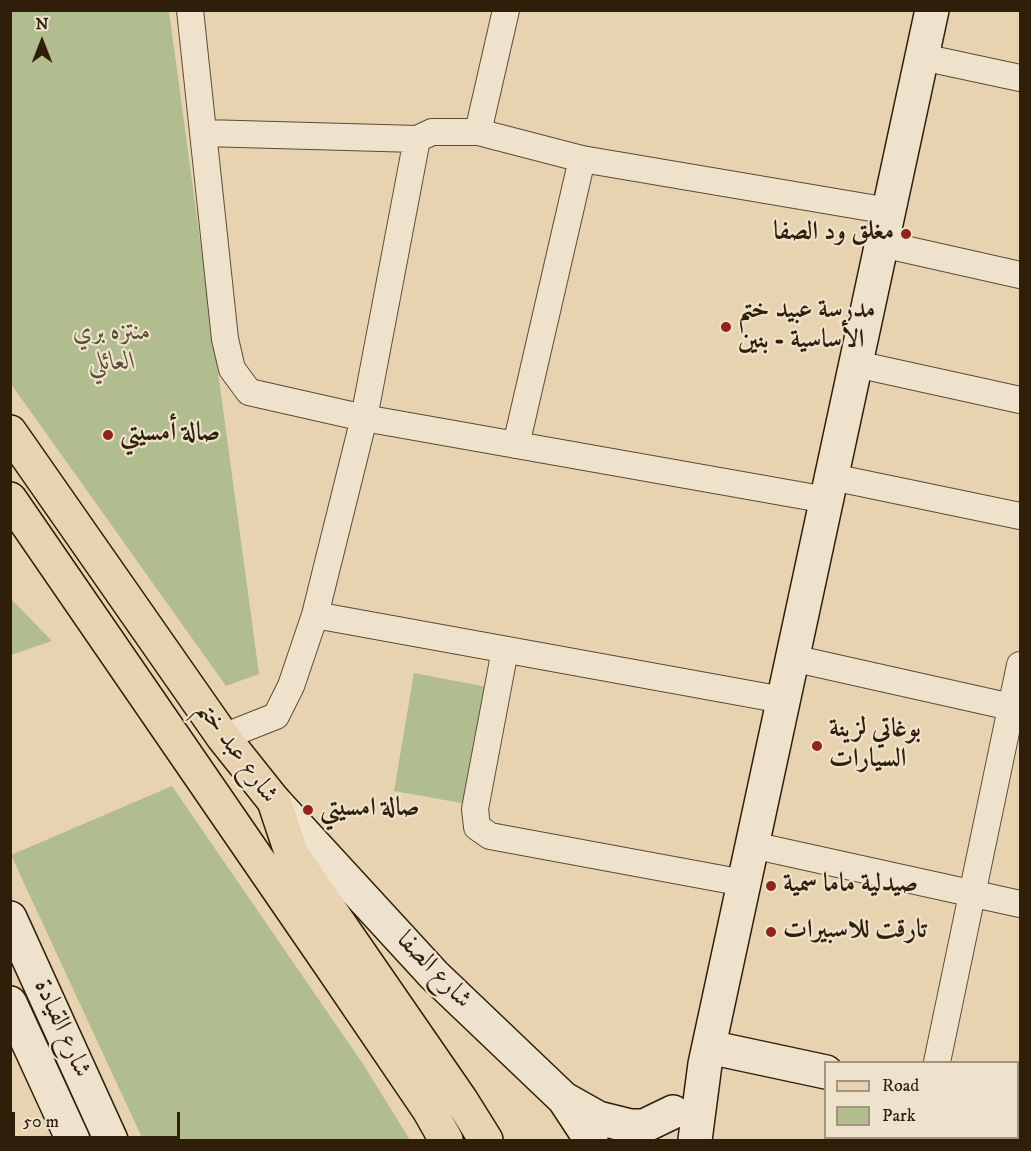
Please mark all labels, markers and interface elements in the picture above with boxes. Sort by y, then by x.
north arrow [12,12,72,72]
text: N [35,14,49,34]
place label: مغلق ود الصفا [773,218,894,250]
marker: مغلق ود الصفا [899,227,913,241]
place label: مدرسة عبيد ختم الأساسية - بنين [738,296,875,358]
park label: منتزه بري العائلي [73,318,151,380]
marker: مدرسة عبيد ختم الأساسية - بنين [719,320,733,334]
place label: صالة أمسيتي [120,419,220,451]
marker: صالة أمسيتي [101,428,115,442]
street label: شارع عبد ختم [188,696,284,810]
place label: بوغاتي لزينة السيارات [829,715,921,776]
marker: بوغاتي لزينة السيارات [810,739,824,753]
place label: صالة امسيتي [320,794,420,826]
marker: صالة امسيتي [301,803,315,817]
place label: صيدلية ماما سمية [783,870,918,902]
marker: صيدلية ماما سمية [764,879,778,893]
place label: تارقت للاسبيرات [783,916,927,948]
marker: تارقت للاسبيرات [764,925,778,939]
street label: شارع الصفا [389,926,477,1016]
street label: شارع القيادة [26,975,96,1083]
legend [824,1061,1019,1139]
text: Road [882,1075,919,1097]
scale bar [15,1100,183,1138]
text: Park [882,1105,916,1127]
text: 50 m [23,1111,59,1133]

